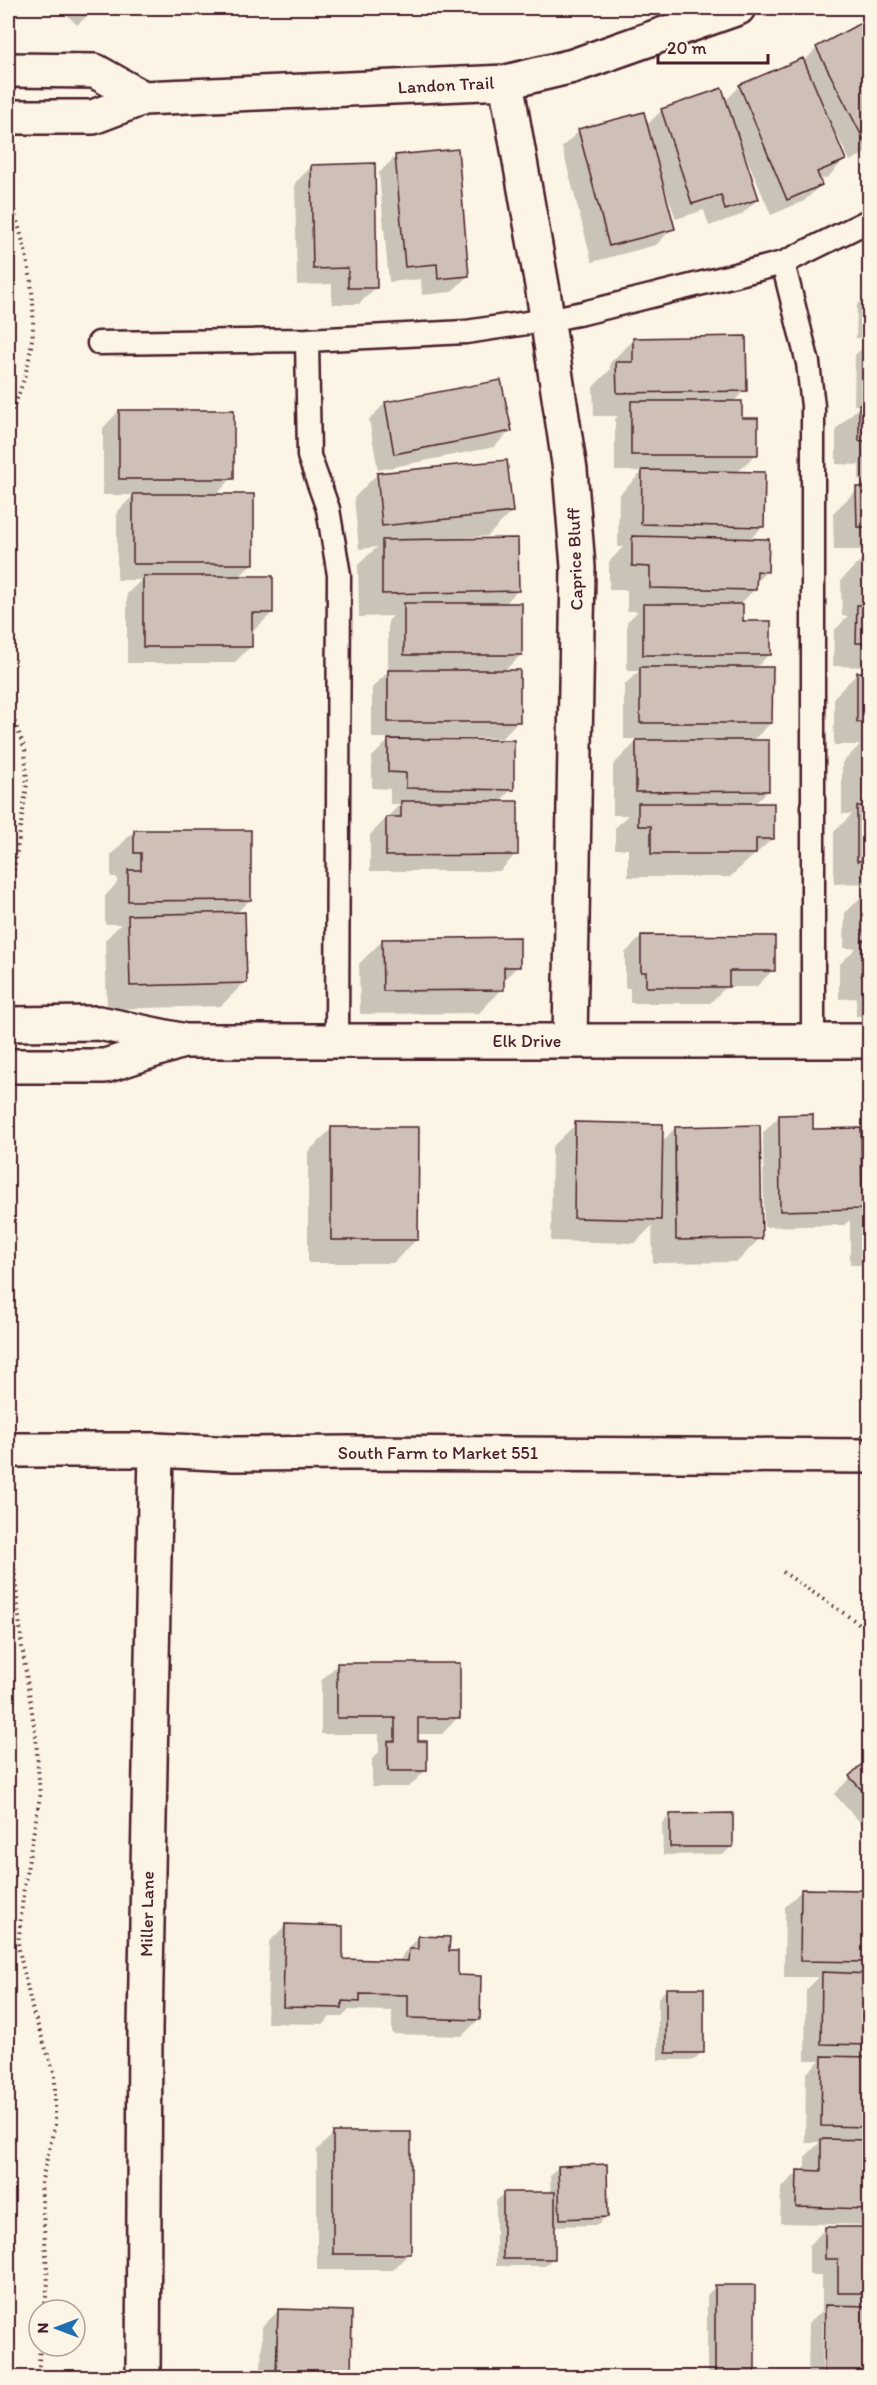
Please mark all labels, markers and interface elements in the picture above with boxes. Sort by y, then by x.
scale bar [658,27,768,65]
text: 20 m [667,37,707,59]
street label: Landon Trail [397,71,495,99]
street label: Caprice Bluff [562,506,588,611]
street label: Elk Drive [493,1030,561,1052]
street label: South Farm to Market 551 [338,1442,538,1464]
street label: Miller Lane [135,1871,159,1957]
north arrow [27,2298,87,2358]
text: N [33,2323,52,2333]

